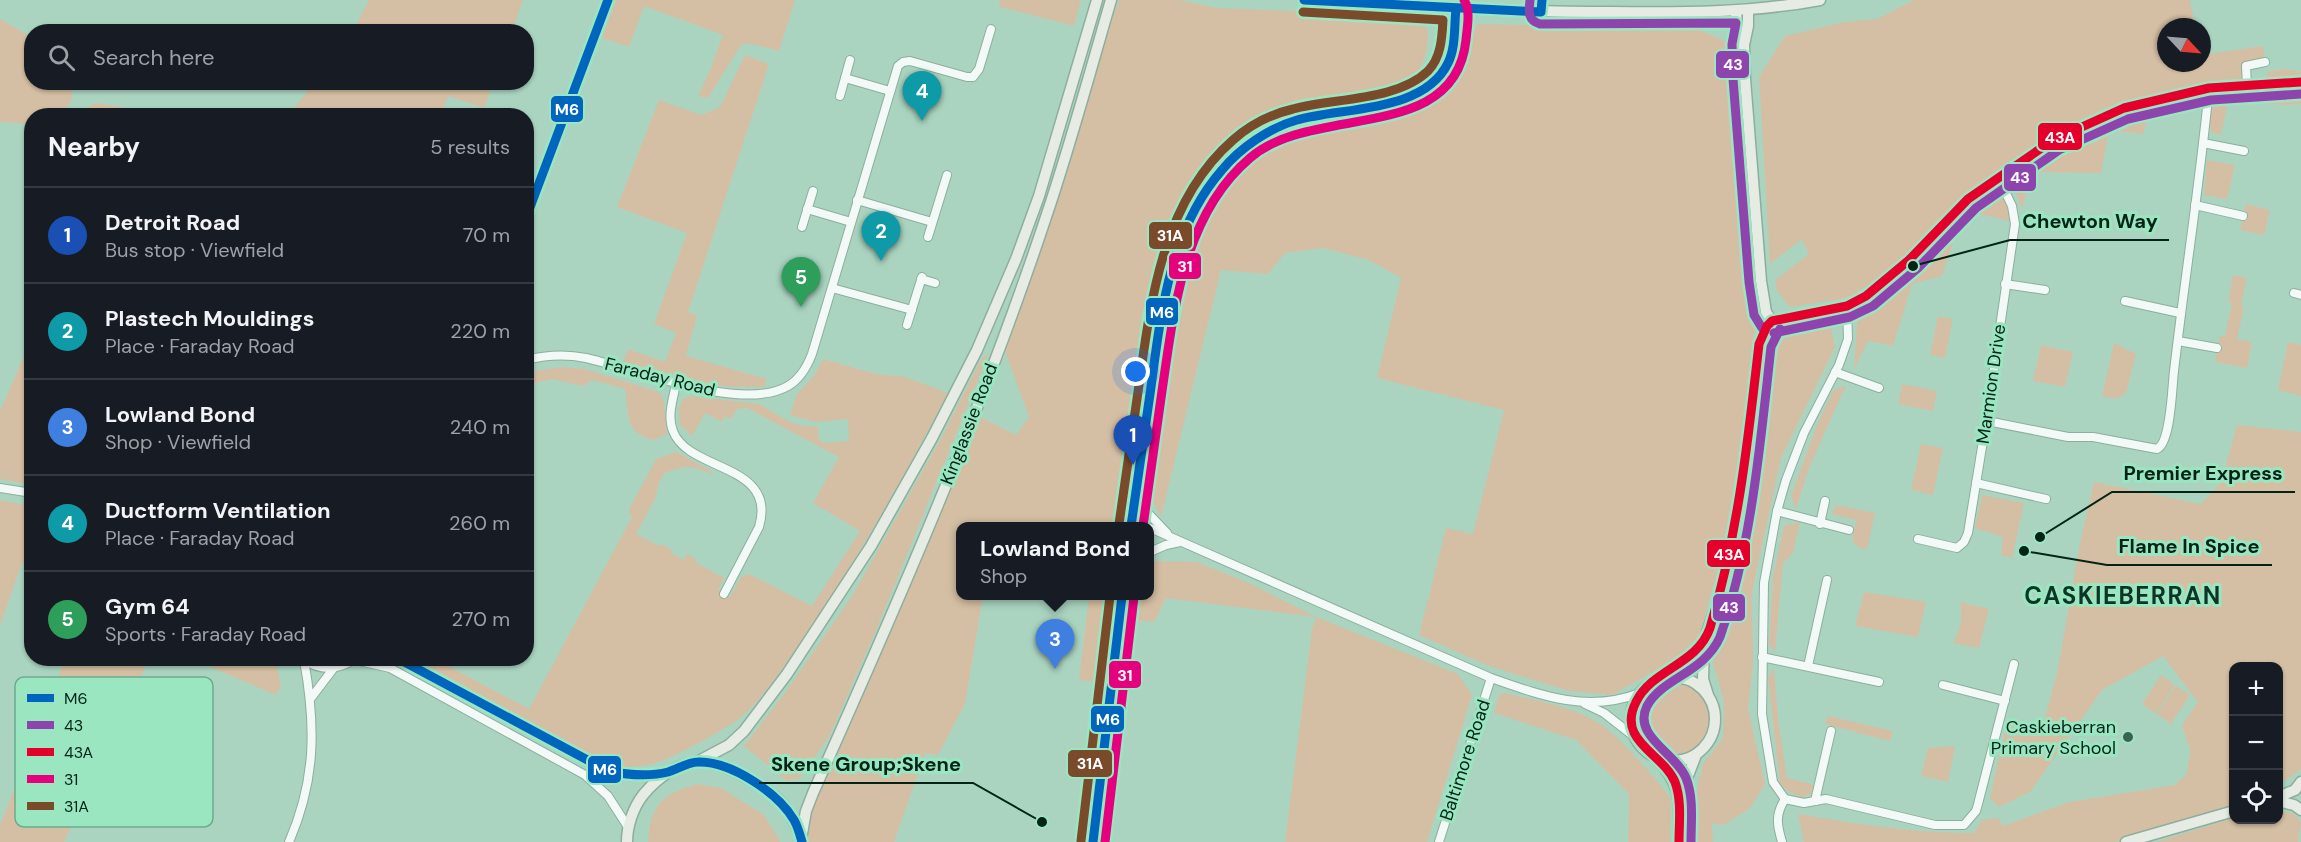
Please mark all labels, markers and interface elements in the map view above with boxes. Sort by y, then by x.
north arrow [2157,18,2211,72]
search box [24,24,534,90]
icon: search [45,41,78,74]
text: Search here [93,43,214,72]
line badge: 43 [1715,50,1750,79]
text: 43 [1723,54,1743,75]
pin: 4 [902,72,942,121]
line badge: M6 [550,95,584,123]
text: M6 [555,99,579,120]
line badge: 43A [2037,122,2083,151]
text: 43A [2045,127,2075,148]
text: Nearby [48,130,140,164]
text: 5 results [430,134,510,160]
line badge: 43 [2003,163,2037,192]
text: 43 [2010,167,2030,188]
callout: Chewton Way [2010,202,2169,240]
text: Detroit Road [105,208,240,237]
text: Chewton Way [2022,208,2158,234]
pin: 2 [862,212,900,261]
line badge: 31A [1148,221,1193,250]
text: 1 [64,222,71,248]
text: 70 m [463,222,510,248]
text: 31A [1157,225,1183,246]
text: Bus stop · Viewfield [105,237,284,263]
line badge: 31 [1168,252,1202,280]
text: 31 [1177,256,1193,277]
pin: 5 [782,258,820,307]
line badge: M6 [1145,297,1179,326]
text: M6 [1150,302,1174,323]
text: Plastech Mouldings [105,304,314,333]
text: 2 [62,318,73,344]
text: 220 m [450,318,510,344]
street label: Marmion Drive [1971,323,2011,445]
text: Place · Faraday Road [105,333,295,359]
street label: Faraday Road [602,352,718,402]
your location [1121,357,1150,386]
street label: Kinglassie Road [935,360,1003,488]
text: Lowland Bond [105,400,255,429]
text: 3 [61,414,74,440]
text: 240 m [450,414,510,440]
pin: 1 [1114,416,1152,465]
text: Shop · Viewfield [105,429,251,455]
callout: Premier Express [2112,454,2295,492]
text: Premier Express [2123,460,2283,486]
text: Ductform Ventilation [105,496,331,525]
text: 4 [61,510,74,536]
text: 260 m [449,510,510,536]
popup [956,522,1154,600]
text: Place · Faraday Road [105,525,295,551]
callout: Flame In Spice [2107,527,2272,565]
text: Flame In Spice [2118,533,2260,559]
text: Lowland Bond [980,534,1130,563]
line badge: 43A [1706,539,1751,568]
text: 43A [1714,544,1744,565]
text: Shop [980,563,1027,589]
district label: CASKIEBERRAN [2024,580,2222,611]
text: Gym 64 [105,592,190,621]
line badge: 43 [1712,593,1746,622]
text: 43 [1719,597,1739,618]
text: 5 [61,606,74,632]
text: 270 m [452,606,510,632]
pin: 3 [1036,620,1074,669]
text: Sports · Faraday Road [105,621,306,647]
line badge: 31 [1108,660,1142,689]
map controls [2229,662,2283,824]
button: + [2229,662,2283,716]
text: 31 [1117,665,1133,686]
legend [15,677,213,827]
text: M6 [64,688,88,709]
street label: Baltimore Road [1434,696,1496,824]
line badge: M6 [1090,705,1125,733]
text: M6 [1096,709,1120,730]
text: 43 [64,715,83,736]
place label: Caskieberran Primary School [1991,715,2116,760]
button: − [2229,716,2283,770]
marker: Caskieberran Primary School [2121,730,2135,744]
text: 43A [64,742,94,763]
callout: Skene Group;Skene [759,745,973,783]
line badge: 31A [1067,749,1113,778]
text: Skene Group;Skene [771,751,961,777]
text: 31A [1077,753,1103,774]
line badge: M6 [587,755,622,784]
text: M6 [593,759,617,780]
text: 31 [64,769,78,790]
button: locate [2229,770,2283,824]
text: 31A [64,796,89,817]

